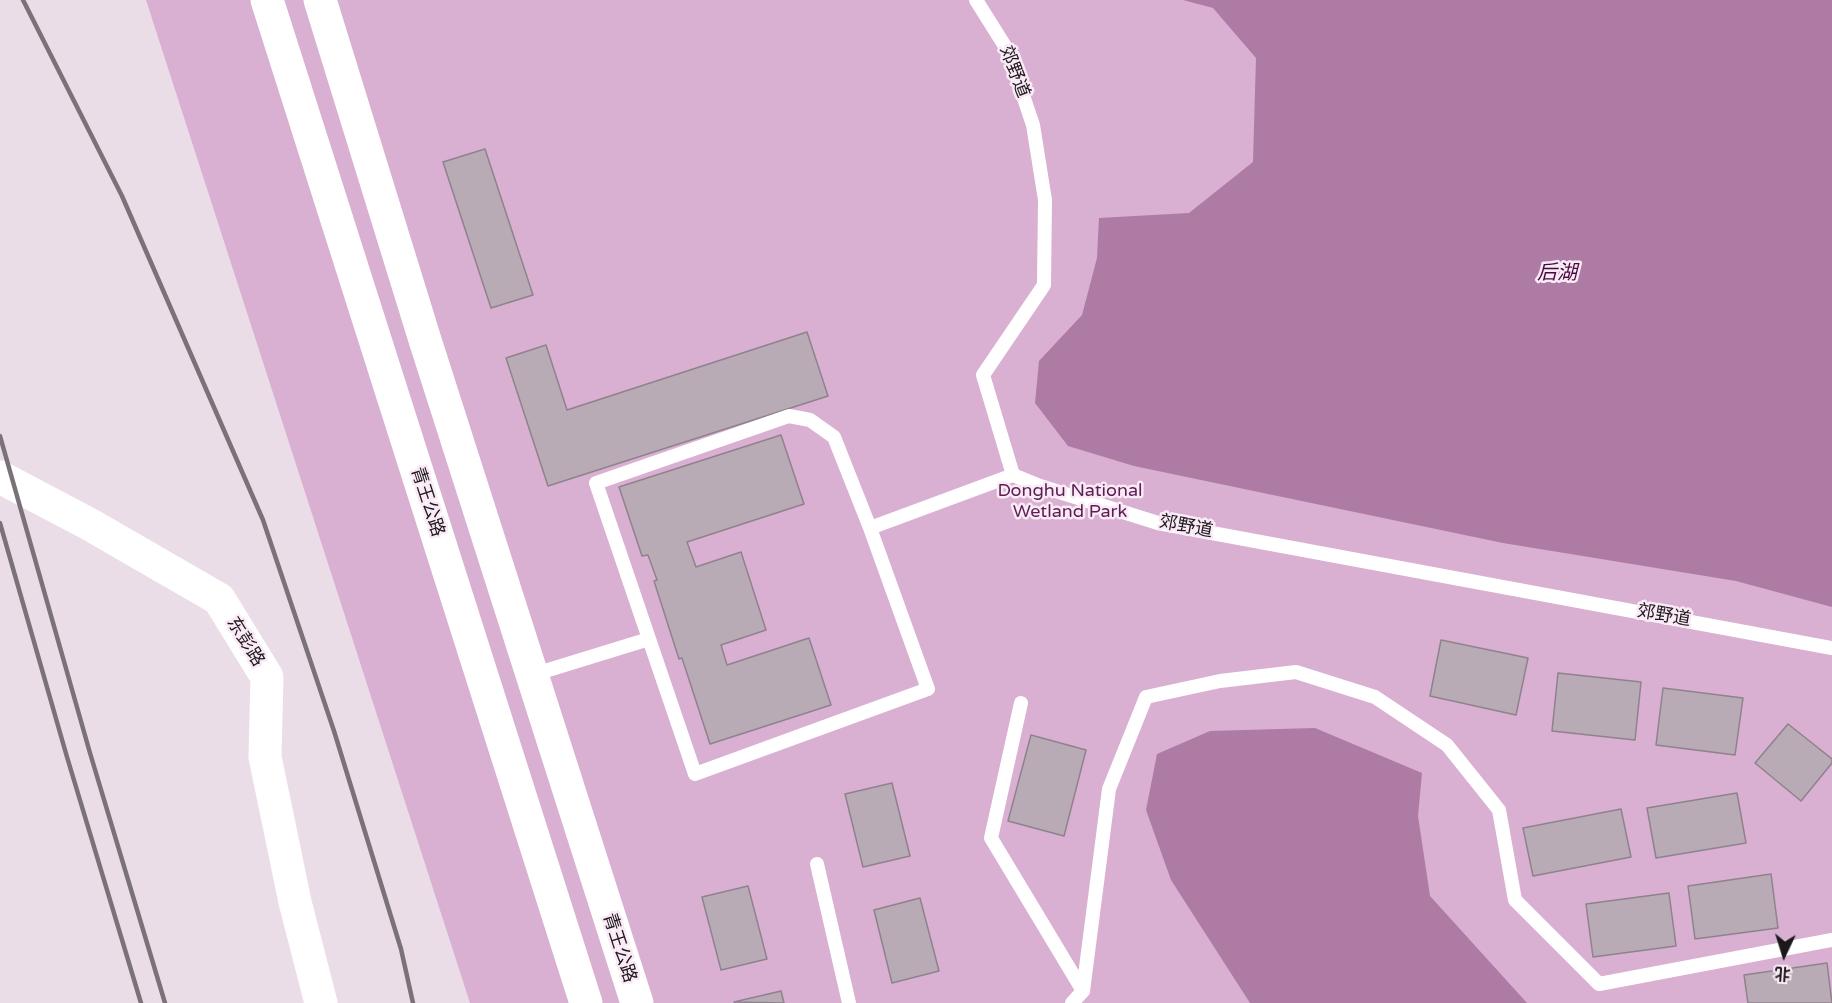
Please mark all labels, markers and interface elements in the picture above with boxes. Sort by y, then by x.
street label: 郊野道 [994,43,1034,101]
water label: 后湖 [1537,262,1577,286]
street label: 青王公路 [406,464,448,540]
park label: Donghu National Wetland Park [997,480,1143,522]
street label: 郊野道 [1157,511,1215,543]
street label: 郊野道 [1636,601,1692,631]
street label: 东彭路 [222,613,268,671]
street label: 青王公路 [598,910,640,986]
north arrow [1754,925,1814,985]
text: 北 [1774,962,1791,983]

